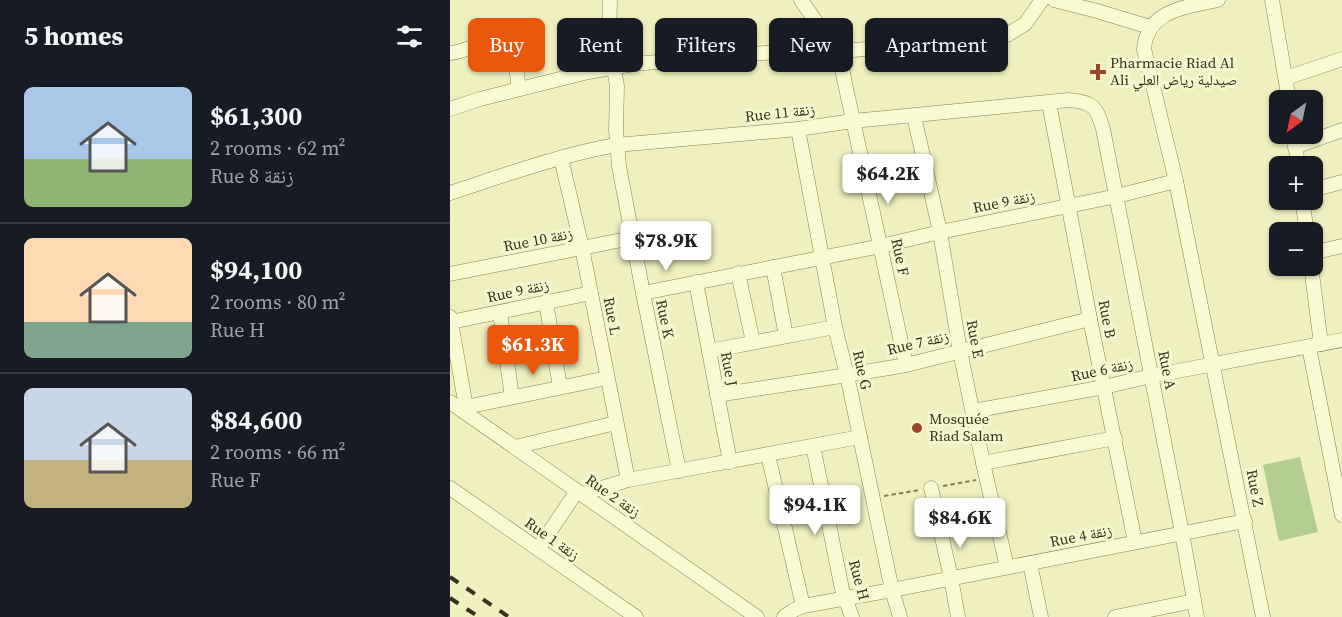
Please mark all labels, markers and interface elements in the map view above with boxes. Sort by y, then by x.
text: 5 homes [24,18,123,54]
chip: Buy [468,18,545,72]
chip: Rent [557,18,643,72]
chip: Filters [655,18,757,72]
chip: New [769,18,853,72]
chip: Apartment [865,18,1008,72]
icon: filters [393,20,426,53]
place label: Pharmacie Riad Al Ali صيدلية رياض العلي [1110,52,1237,92]
marker: Pharmacie Riad Al Ali صيدلية رياض العلي [1091,65,1105,79]
north arrow [1269,90,1323,144]
map controls [1269,90,1323,276]
text: $61,300 [210,98,302,134]
street label: Rue 11 زنقة [744,98,816,127]
icon: home [72,111,144,183]
text: 2 rooms · 62 m² [210,134,346,162]
pin: $64.2K [839,154,937,205]
button: + [1269,156,1323,210]
text: $64.2K [856,159,920,187]
text: Rue 8 زنقة [210,162,294,190]
street label: Rue 9 زنقة [971,185,1037,218]
pin: $78.9K [617,221,715,272]
street label: Rue 10 زنقة [501,222,575,257]
button: − [1269,222,1323,276]
text: $78.9K [634,226,698,254]
street label: Rue F [886,236,915,278]
text: $94,100 [210,252,302,288]
icon: home [72,262,144,334]
street label: Rue 9 زنقة [485,274,551,307]
text: 2 rooms · 80 m² [210,288,346,316]
street label: Rue L [599,295,626,337]
street label: Rue K [651,297,680,340]
street label: Rue B [1093,298,1121,340]
text: Rue H [210,316,265,344]
street label: Rue E [962,318,989,360]
pin: $61.3K [484,325,582,376]
street label: Rue 7 زنقة [885,325,951,360]
text: $61.3K [501,330,565,358]
street label: Rue G [848,348,877,392]
street label: Rue A [1153,349,1182,391]
street label: Rue J [716,350,743,388]
street label: Rue 6 زنقة [1069,353,1135,386]
text: $84,600 [210,402,302,438]
place label: Mosquée Riad Salam [929,408,1004,446]
icon: home [72,412,144,484]
marker: Mosquée Riad Salam [910,421,924,435]
text: 2 rooms · 66 m² [210,438,346,466]
text: Rue F [210,466,261,494]
street label: Rue Z [1242,467,1269,508]
street label: Rue 2 زنقة [582,469,645,522]
pin: $94.1K [766,485,864,536]
text: $94.1K [783,490,847,518]
pin: $84.6K [911,498,1009,549]
text: $84.6K [928,503,992,531]
street label: Rue 1 زنقة [521,512,584,565]
street label: Rue 4 زنقة [1048,519,1114,552]
street label: Rue H [844,557,875,603]

